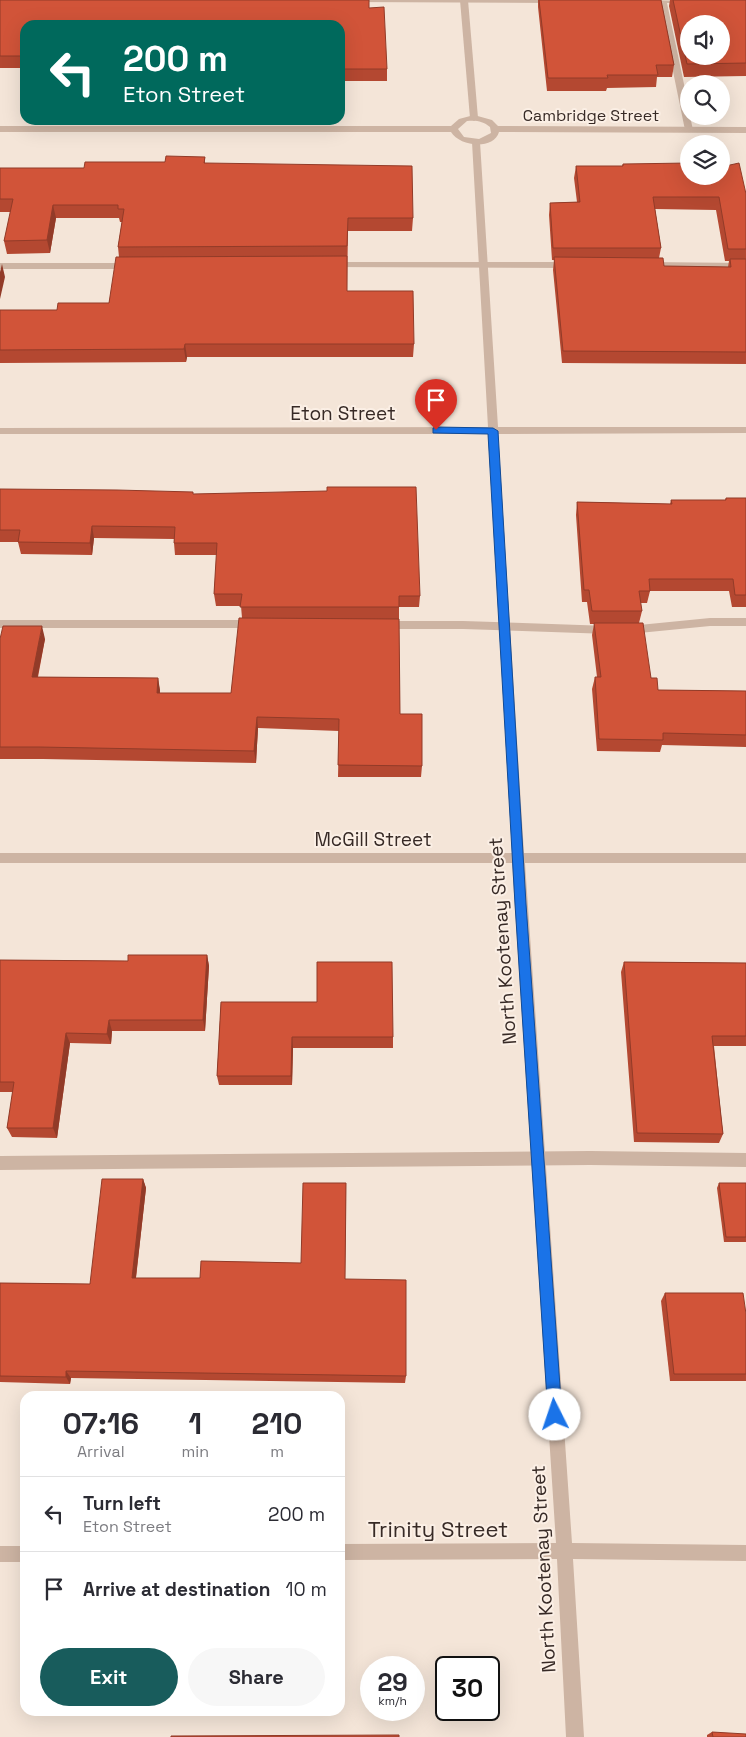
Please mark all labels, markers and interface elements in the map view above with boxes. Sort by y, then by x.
map controls [680,15,730,185]
button: sound [680,15,730,65]
text: 200 m [123,37,228,81]
icon: left [40,40,105,105]
button: search [680,75,730,125]
text: Eton Street [123,80,245,108]
street label: Cambridge Street [523,105,659,126]
button: layers [680,135,730,185]
pin [415,379,457,430]
icon: arrive [422,386,450,414]
street label: Eton Street [290,401,396,426]
street label: McGill Street [314,827,432,852]
street label: North Kootenay Street [483,837,522,1045]
position arrow [528,1388,580,1440]
text: 07:16 [63,1404,139,1443]
text: 1 [189,1404,202,1443]
text: 210 [252,1404,302,1443]
text: Arrival [77,1441,125,1462]
text: min [182,1441,209,1462]
text: m [270,1441,284,1462]
street label: North Kootenay Street [526,1465,561,1673]
text: Turn left [83,1491,161,1516]
icon: left [40,1500,68,1528]
text: 200 m [268,1502,325,1527]
street label: Trinity Street [368,1515,508,1543]
text: Eton Street [83,1516,172,1537]
icon: arrive [40,1575,68,1603]
text: Arrive at destination [83,1577,271,1602]
text: 10 m [286,1577,327,1602]
button: Exit [40,1648,178,1706]
button: Share [188,1648,325,1706]
speed limit sign: 30 [435,1656,500,1721]
text: 29 [377,1666,408,1698]
text: km/h [378,1693,407,1709]

